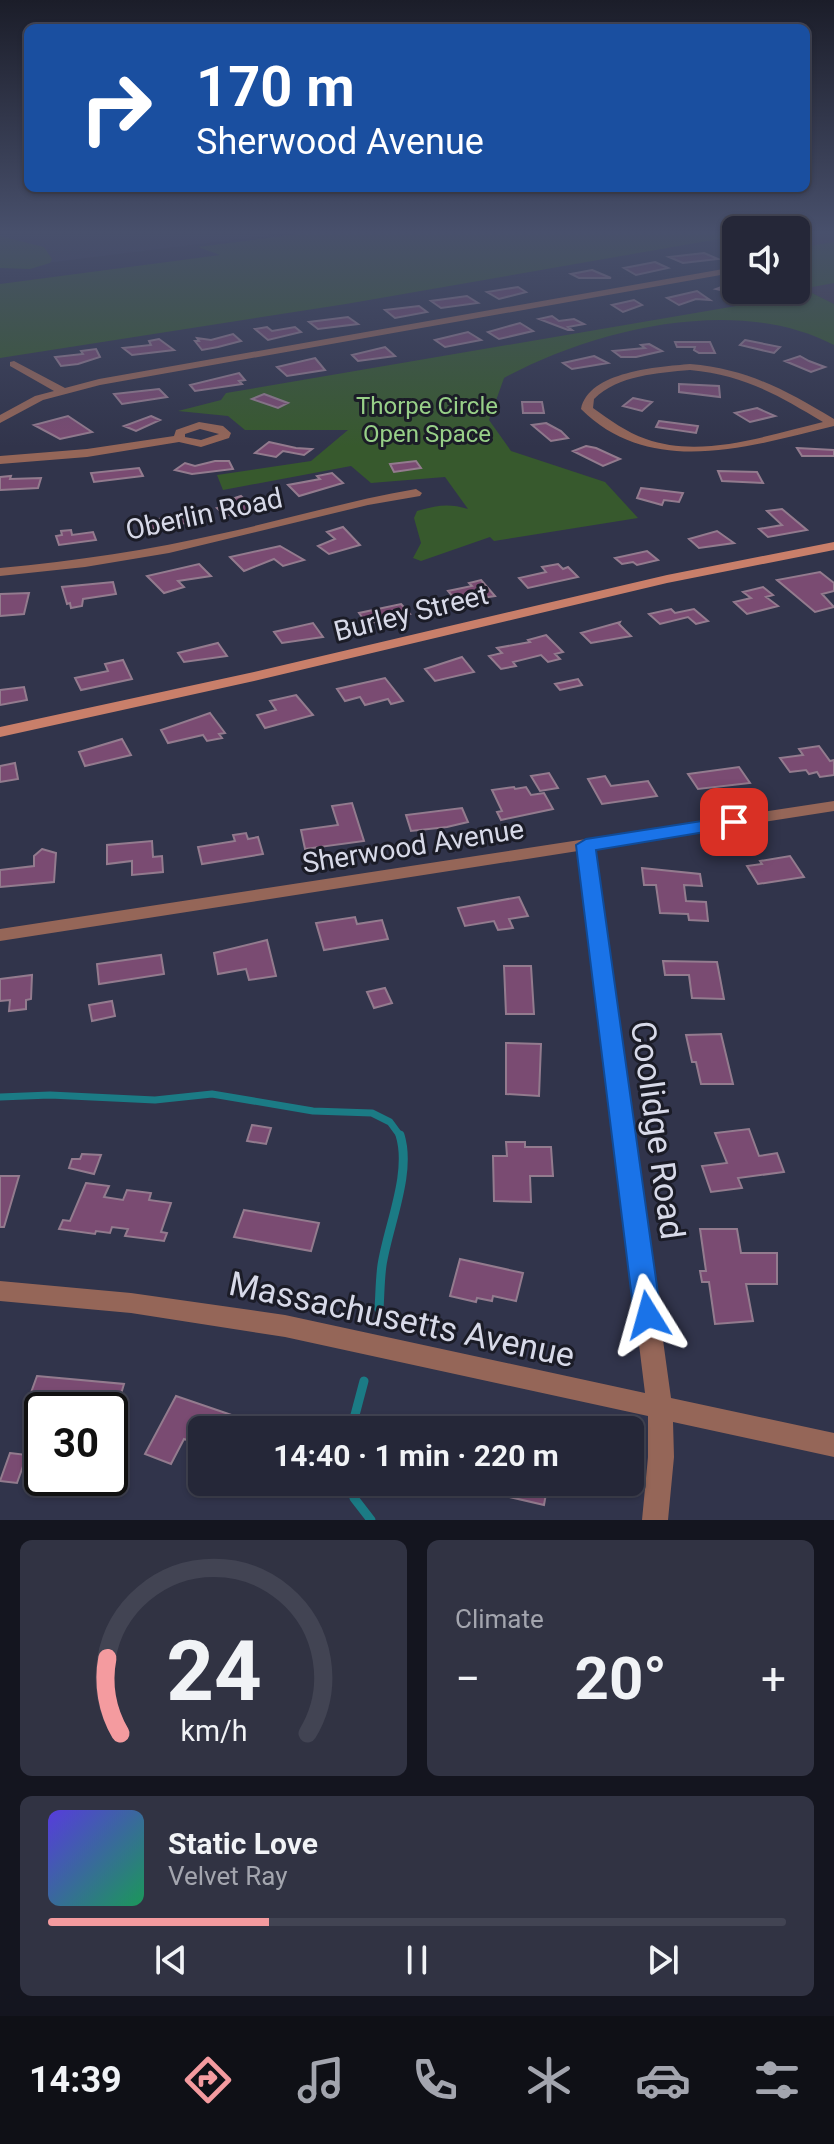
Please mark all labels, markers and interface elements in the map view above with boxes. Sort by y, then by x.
text: 170 m [196,54,355,120]
icon: right [64,56,168,160]
text: Sherwood Avenue [196,121,484,163]
map controls [722,216,810,304]
button: sound [722,216,810,304]
park label: Thorpe Circle Open Space [356,392,498,448]
street label: Oberlin Road [123,481,285,547]
street label: Burley Street [330,578,492,648]
pin [700,788,768,856]
icon: arrive [712,800,756,844]
street label: Sherwood Avenue [300,812,526,880]
street label: Coolidge Road [623,1018,693,1242]
street label: Massachusetts Avenue [226,1263,578,1375]
position arrow [606,1273,690,1357]
speed limit sign: 30 [24,1392,128,1496]
text: 14:40 · 1 min · 220 m [273,1438,559,1473]
text: Climate [455,1604,544,1634]
text: 24 [166,1623,261,1720]
text: 20° [574,1643,667,1714]
text: − [455,1653,480,1705]
text: + [761,1653,786,1705]
text: km/h [180,1714,247,1748]
text: Static Love [168,1826,318,1861]
text: Velvet Ray [168,1861,288,1891]
icon: previous [149,1938,193,1982]
icon: pause [395,1938,439,1982]
icon: next [641,1938,685,1982]
icon: directions [180,2052,236,2108]
icon: music [293,2052,349,2108]
icon: phone [407,2052,463,2108]
icon: climate [521,2052,577,2108]
icon: car [635,2052,691,2108]
icon: filters [749,2052,805,2108]
text: 14:39 [29,2059,122,2101]

